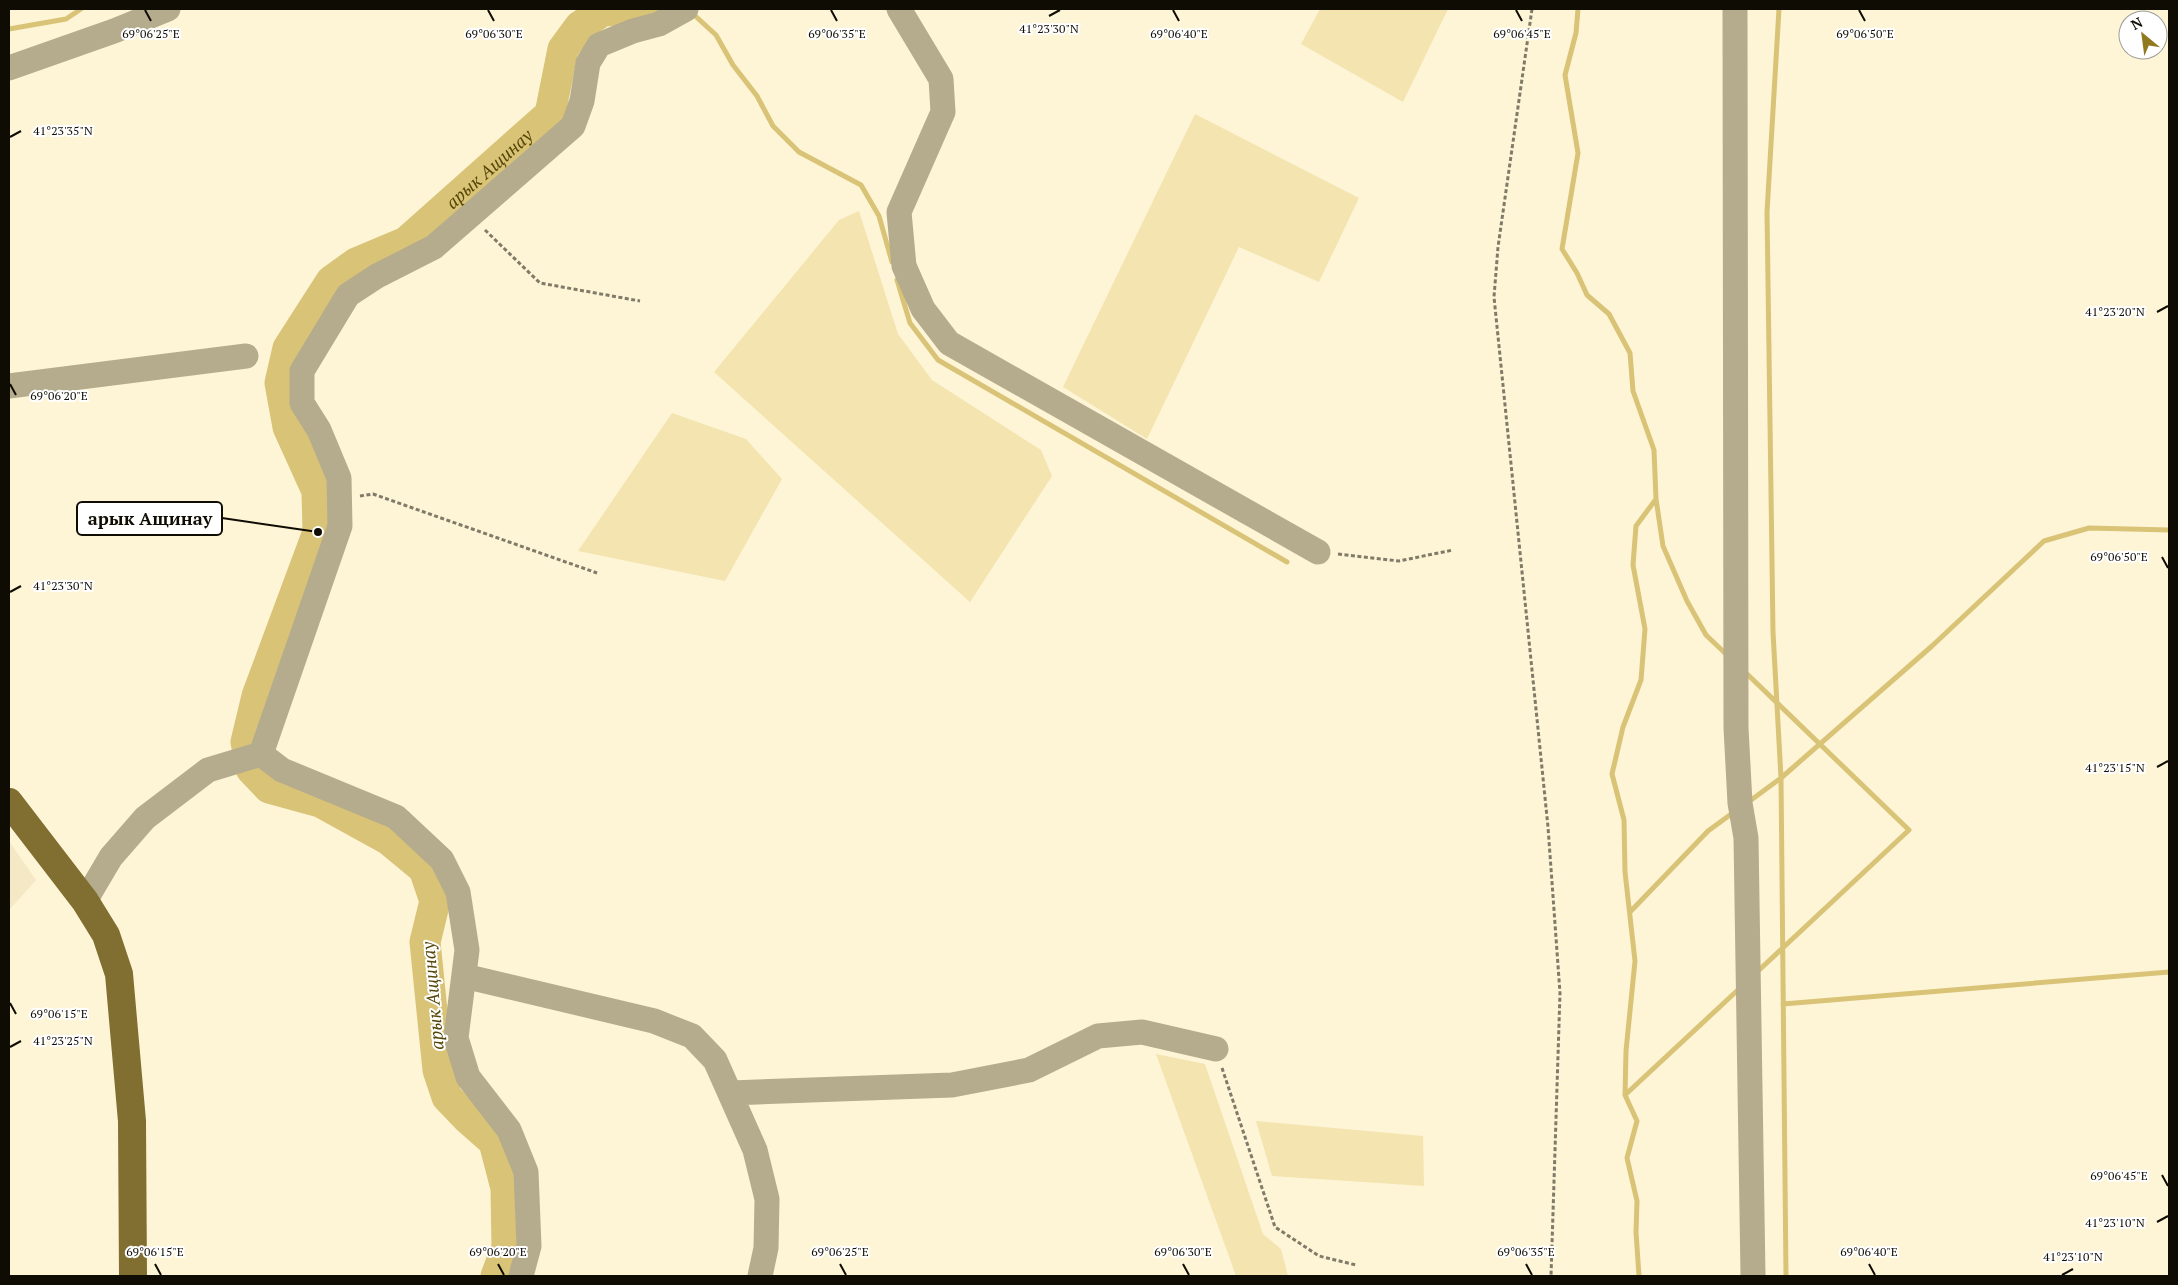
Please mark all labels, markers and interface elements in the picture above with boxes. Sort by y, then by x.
north arrow [2118,10,2168,60]
text: N [2127,12,2146,34]
text: 41°23'30"N [1019,21,1079,36]
text: 69°06'25"E [122,26,180,41]
text: 69°06'30"E [465,26,523,41]
text: 69°06'35"E [808,26,866,41]
text: 69°06'40"E [1150,26,1208,41]
text: 69°06'45"E [1493,26,1551,41]
text: 69°06'50"E [1836,26,1894,41]
text: 41°23'35"N [33,123,93,138]
water label: арык Ащинау [440,123,538,214]
text: 41°23'20"N [2085,304,2145,319]
text: 69°06'20"E [30,388,88,403]
callout: арык Ащинау [77,502,222,535]
text: арык Ащинау [88,506,213,530]
text: 69°06'50"E [2090,549,2148,564]
text: 41°23'30"N [33,578,93,593]
text: 41°23'15"N [2085,760,2145,775]
water label: арык Ащинау [415,940,449,1051]
text: 69°06'15"E [30,1006,88,1021]
text: 41°23'25"N [33,1033,93,1048]
text: 69°06'45"E [2090,1168,2148,1183]
text: 41°23'10"N [2085,1215,2145,1230]
text: 69°06'15"E [126,1244,184,1259]
text: 69°06'20"E [469,1244,527,1259]
text: 69°06'25"E [811,1244,869,1259]
text: 69°06'30"E [1154,1244,1212,1259]
text: 69°06'35"E [1497,1244,1555,1259]
text: 69°06'40"E [1840,1244,1898,1259]
text: 41°23'10"N [2043,1249,2103,1264]

